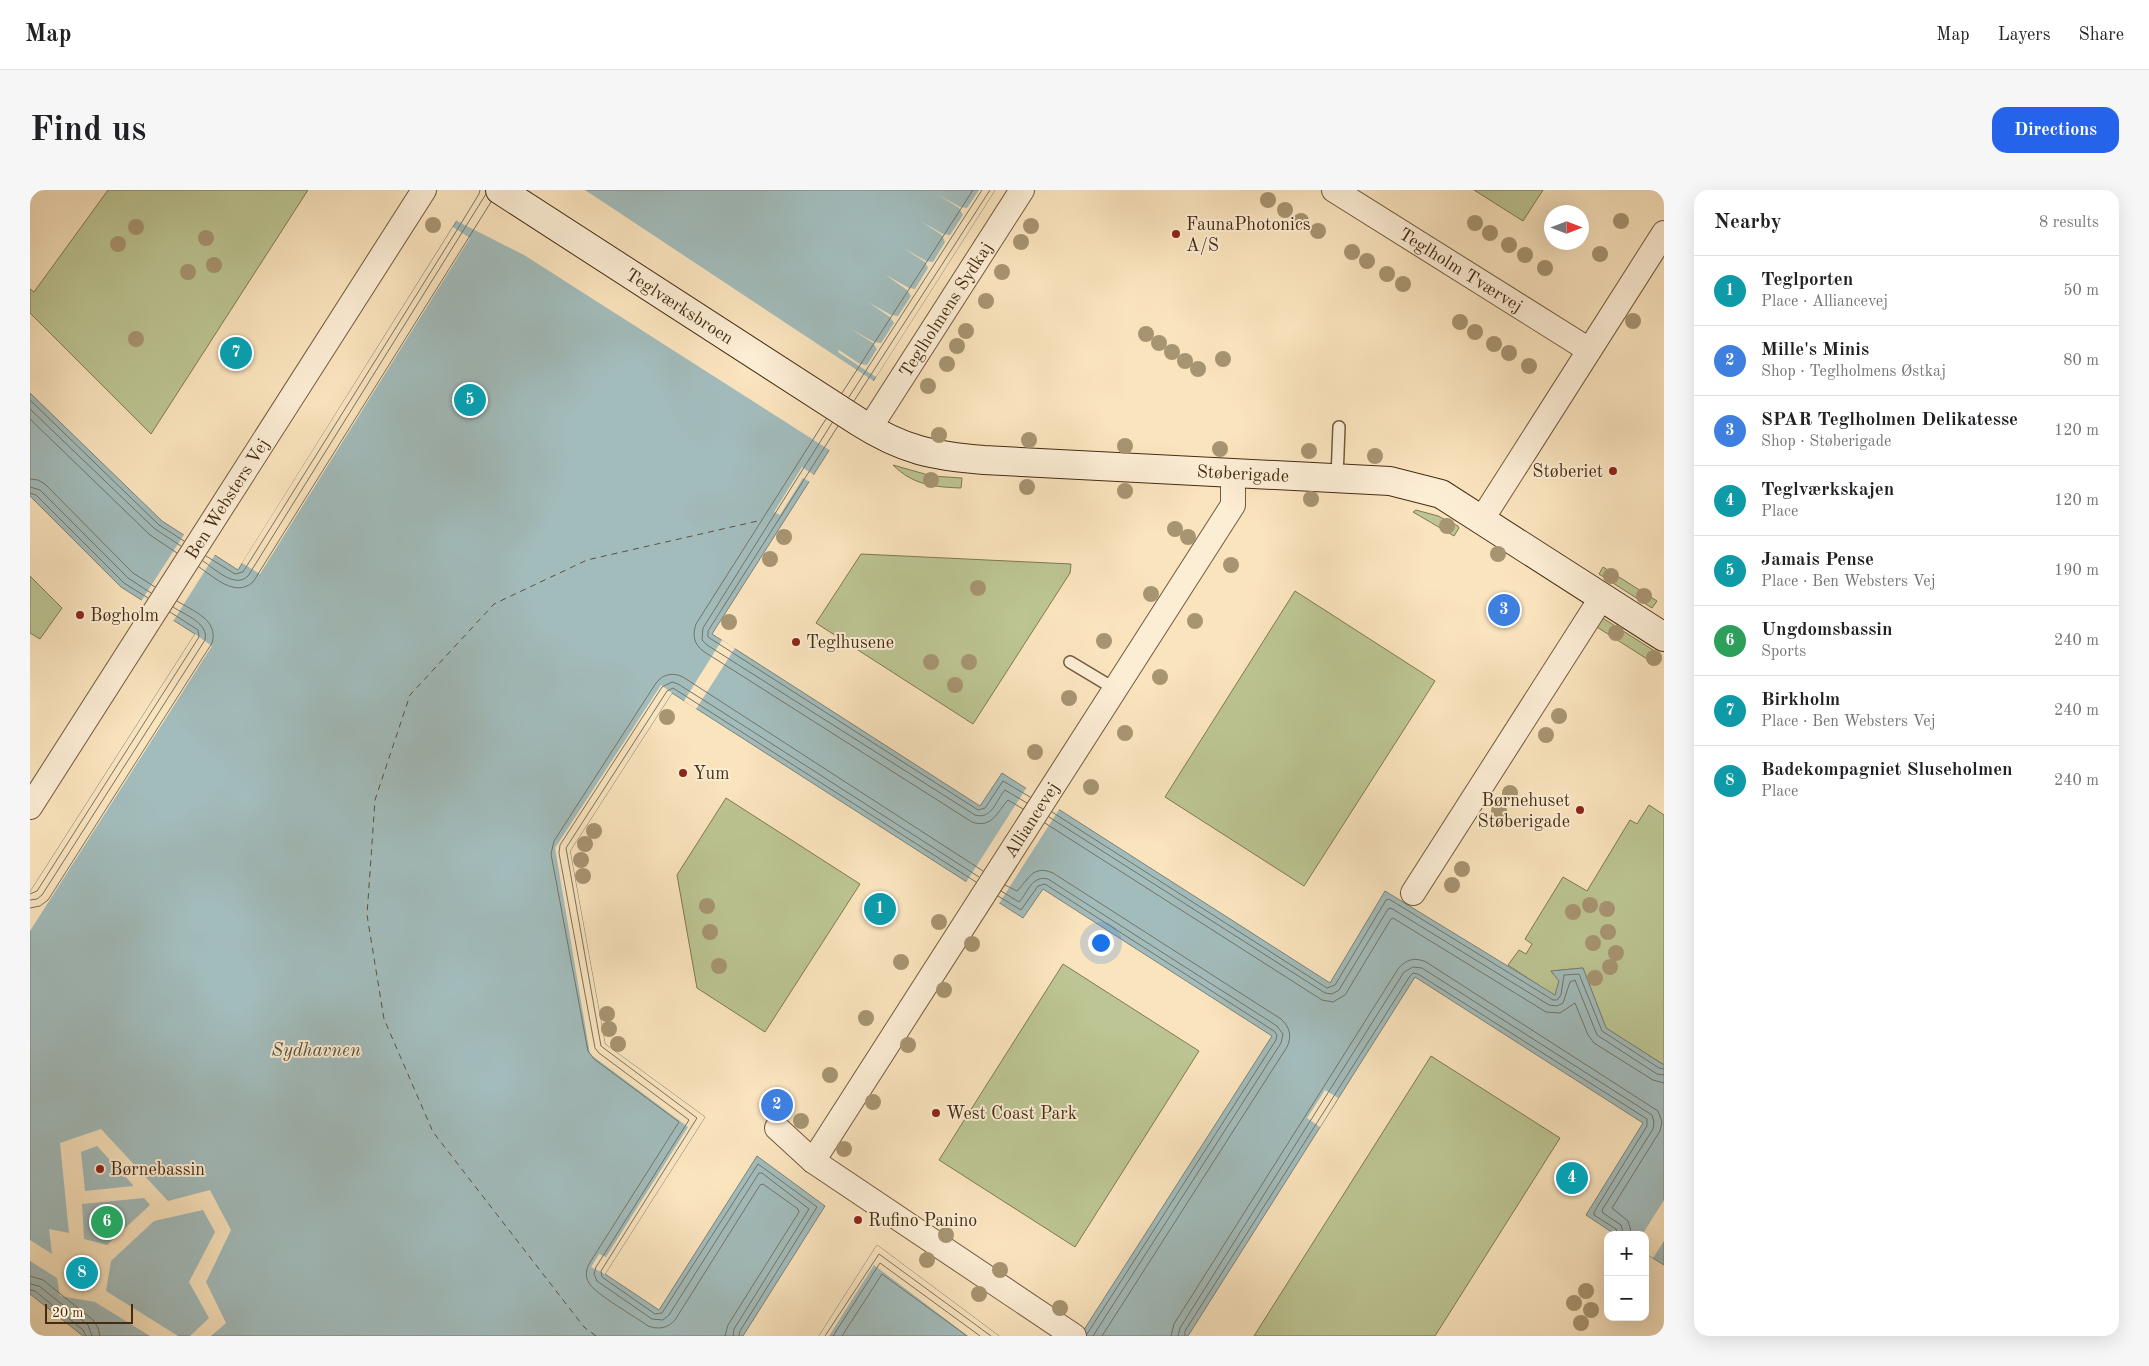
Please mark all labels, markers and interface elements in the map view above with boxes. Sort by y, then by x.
text: Map [25,23,72,47]
text: Map [1936,26,1970,44]
text: Layers [1998,26,2050,44]
text: Share [2078,26,2124,44]
button: Directions [1992,107,2119,153]
text: Find us [30,113,146,148]
north arrow [1544,205,1589,250]
text: Nearby [1714,212,1782,233]
text: 8 results [2039,215,2099,231]
place label: FaunaPhotonics A/S [1186,216,1311,255]
street label: Teglholm Tværvej [1396,225,1525,316]
marker: FaunaPhotonics A/S [1170,228,1182,240]
street label: Teglholmens Sydkaj [897,239,996,381]
street label: Teglværksbroen [622,266,736,348]
text: Teglporten [1761,271,1853,290]
text: 1 [1725,283,1735,299]
text: 50 m [2063,283,2099,299]
text: Place · Alliancevej [1761,294,1888,310]
pin: 7 [220,334,252,372]
text: Mille's Minis [1761,341,1869,360]
text: 2 [1725,353,1735,369]
text: 80 m [2063,353,2099,369]
text: Shop · Teglholmens Østkaj [1761,364,1946,380]
pin: 5 [454,381,486,419]
text: SPAR Teglholmen Delikatesse [1761,411,2018,430]
text: 3 [1725,423,1735,439]
text: 120 m [2054,423,2099,439]
text: Shop · Støberigade [1761,434,1891,450]
street label: Ben Websters Vej [183,435,273,563]
street label: Støberigade [1196,463,1290,486]
place label: Støberiet [1532,463,1603,481]
marker: Støberiet [1607,465,1619,477]
text: Teglværkskajen [1761,481,1894,500]
text: 4 [1725,493,1735,509]
text: 120 m [2054,493,2099,509]
text: Place [1761,504,1798,520]
text: Jamais Pense [1761,551,1874,570]
text: 5 [1725,563,1735,579]
text: 190 m [2054,563,2099,579]
text: Place · Ben Websters Vej [1761,574,1936,590]
pin: 3 [1488,591,1520,629]
place label: Bøgholm [90,607,159,625]
marker: Bøgholm [74,609,86,621]
text: Ungdomsbassin [1761,621,1893,640]
text: 6 [1725,633,1735,649]
text: 240 m [2054,633,2099,649]
place label: Teglhusene [806,634,894,652]
marker: Teglhusene [790,636,802,648]
text: Sports [1761,644,1806,660]
text: Birkholm [1761,691,1840,710]
text: 7 [1725,703,1735,719]
text: 240 m [2054,703,2099,719]
text: Place · Ben Websters Vej [1761,714,1936,730]
text: Badekompagniet Sluseholmen [1761,761,2013,780]
place label: Yum [693,765,729,783]
marker: Yum [677,767,689,779]
text: 8 [1725,773,1735,789]
text: 240 m [2054,773,2099,789]
street label: Alliancevej [1001,779,1063,861]
text: Place [1761,784,1798,800]
place label: Børnehuset Støberigade [1478,792,1570,831]
marker: Børnehuset Støberigade [1574,804,1586,816]
pin: 1 [864,890,896,928]
your location [1088,930,1114,956]
water label: Sydhavnen [271,1042,361,1061]
pin: 2 [761,1086,793,1124]
place label: West Coast Park [946,1105,1077,1123]
marker: West Coast Park [930,1107,942,1119]
pin: 4 [1556,1159,1588,1197]
place label: Børnebassin [110,1161,205,1179]
marker: Børnebassin [94,1163,106,1175]
pin: 6 [91,1203,123,1241]
place label: Rufino Panino [868,1212,977,1230]
marker: Rufino Panino [852,1214,864,1226]
map controls [1604,1231,1649,1321]
button: + [1604,1231,1649,1276]
pin: 8 [66,1254,98,1292]
button: − [1604,1276,1649,1321]
scale bar [45,1301,132,1324]
text: 20 m [52,1306,83,1320]

